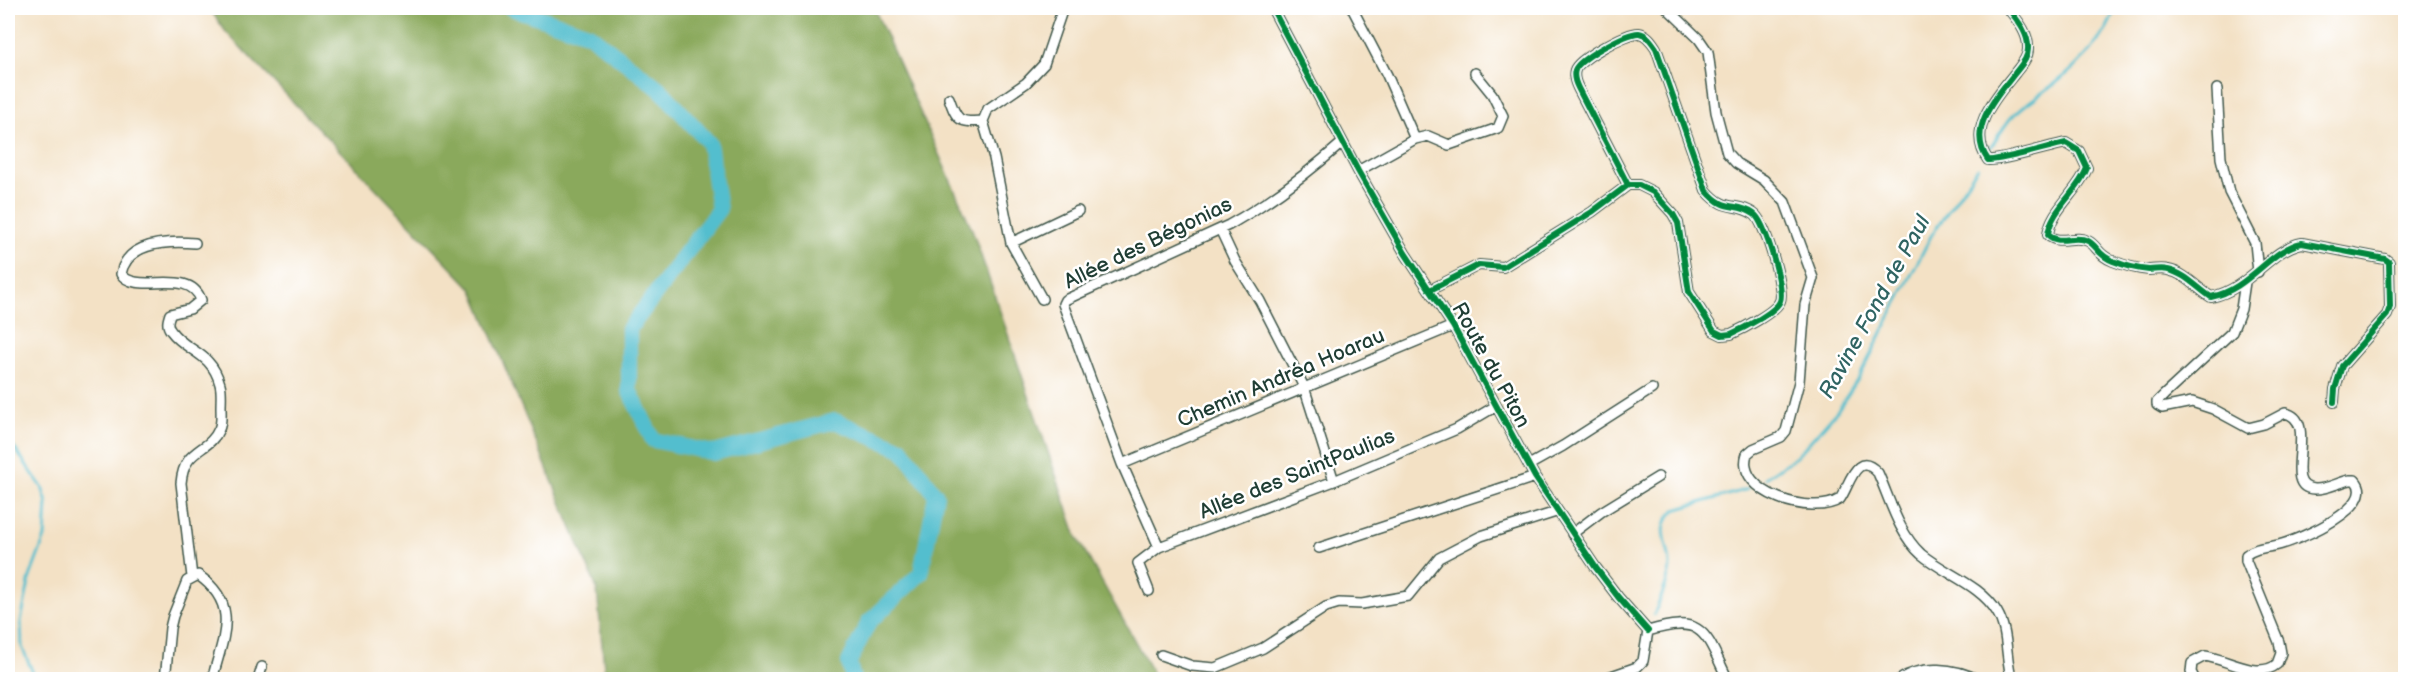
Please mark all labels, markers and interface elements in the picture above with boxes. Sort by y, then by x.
street label: Allée des Bégonias [1060,192,1236,294]
water label: Ravine Fond de Paul [1813,210,1937,403]
street label: Route du Piton [1446,298,1536,432]
street label: Chemin Andréa Hoarau [1174,323,1388,433]
street label: Allée des SaintPaulias [1196,423,1398,525]

